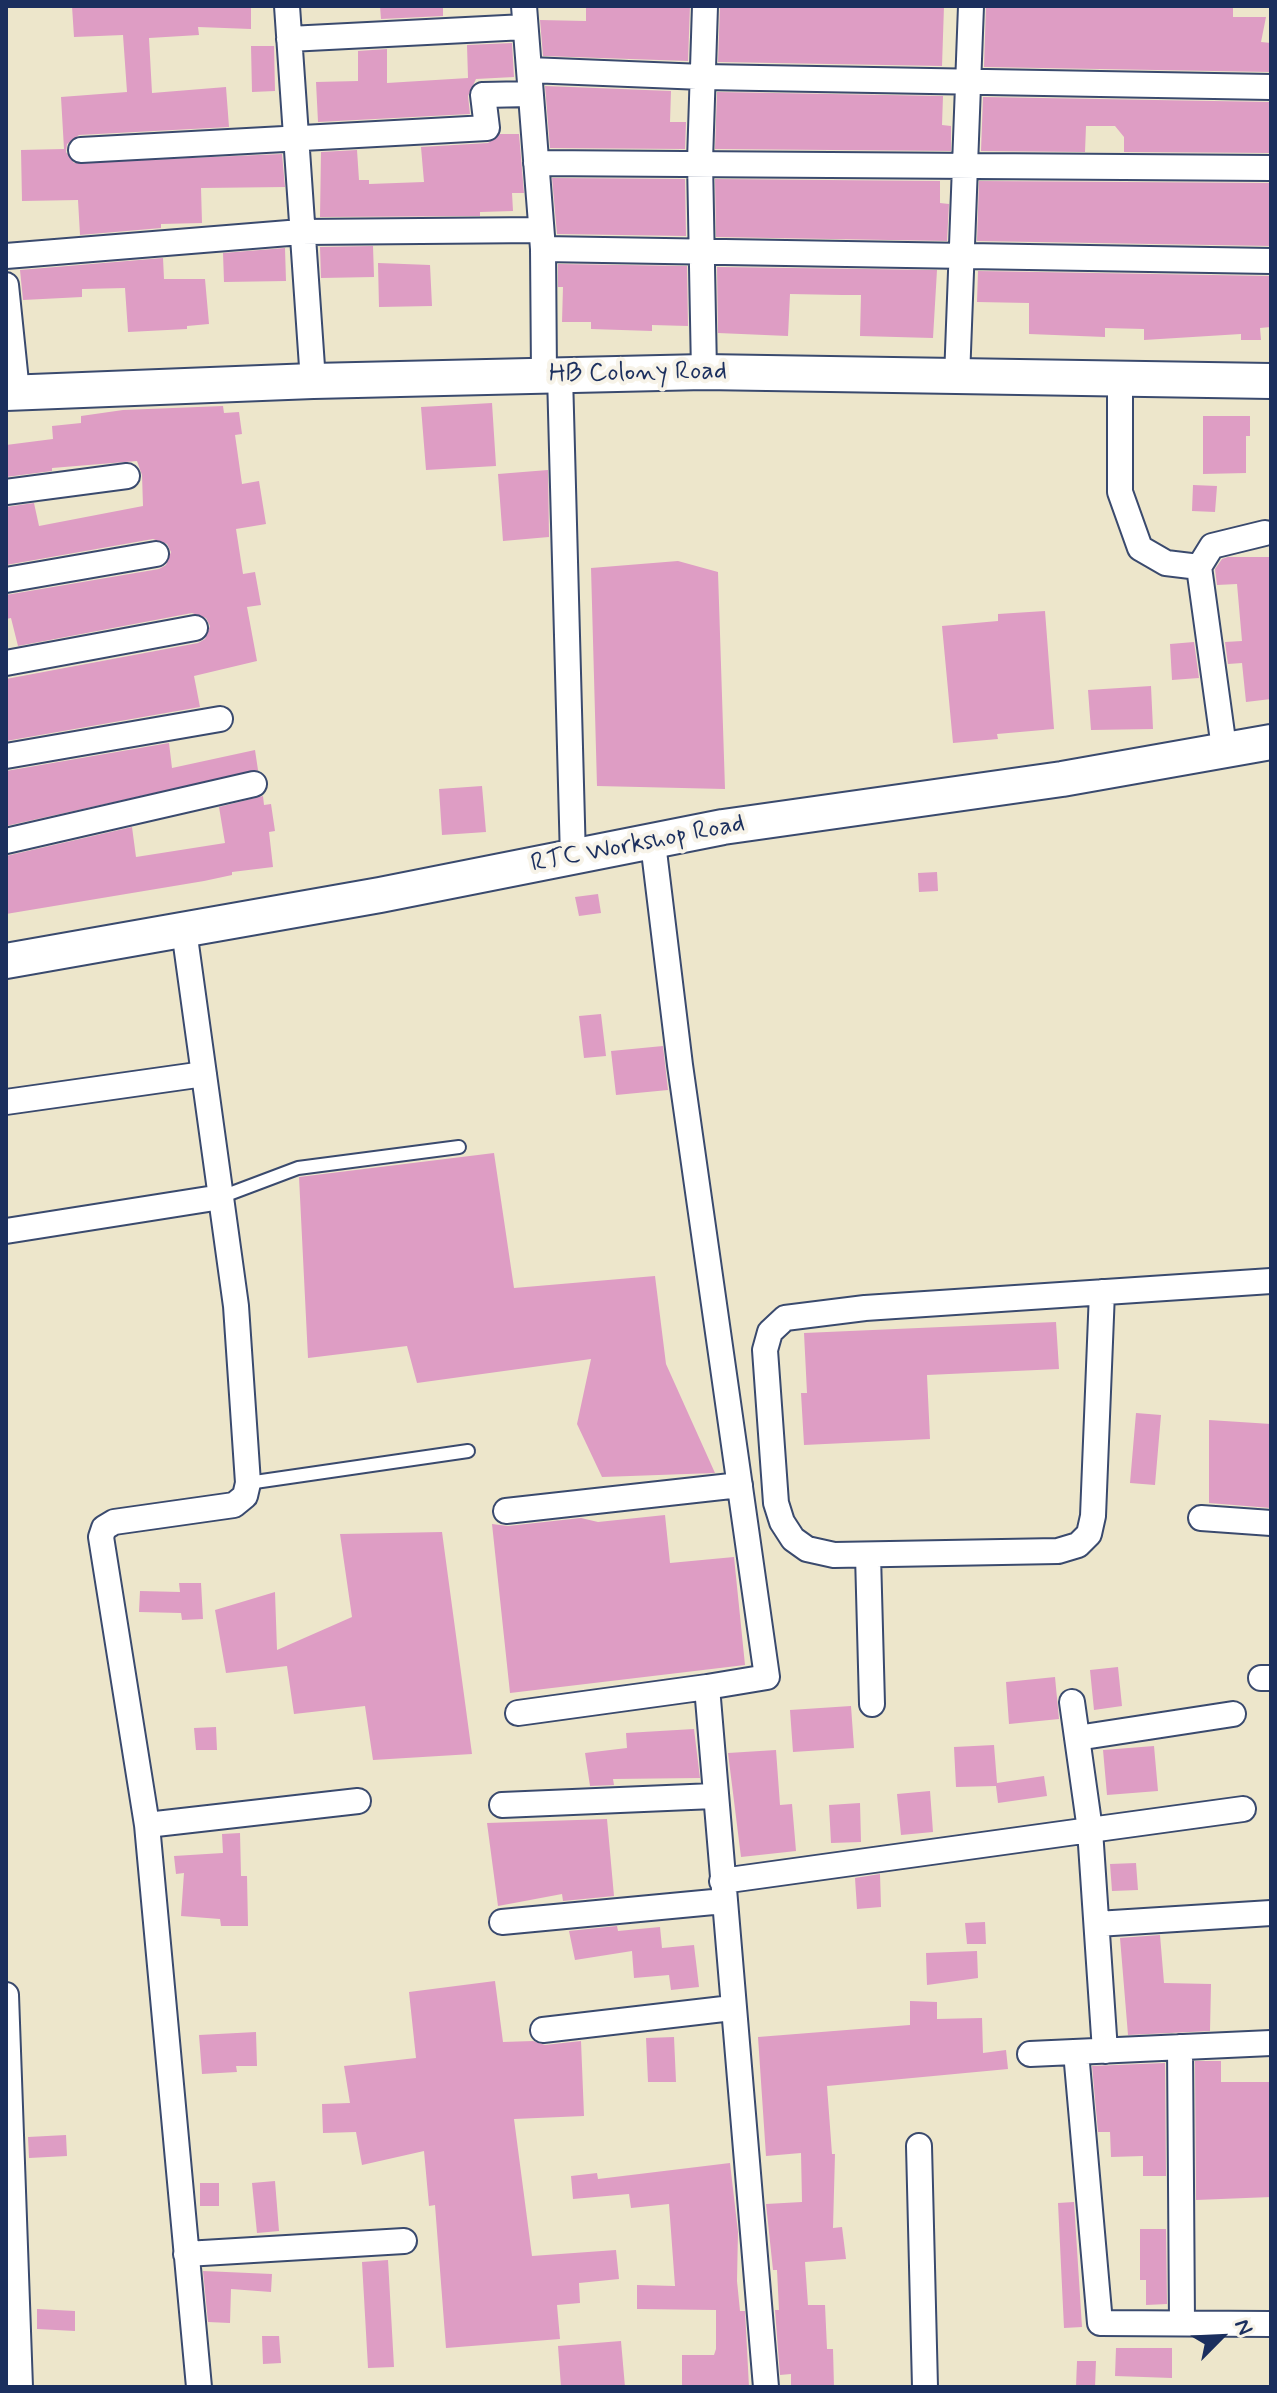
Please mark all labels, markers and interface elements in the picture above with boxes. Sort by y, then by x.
street label: HB Colony Road [549,357,727,391]
street label: RTC Workshop Road [528,809,748,881]
north arrow [1181,2297,1261,2377]
text: N [1227,2315,1259,2340]

